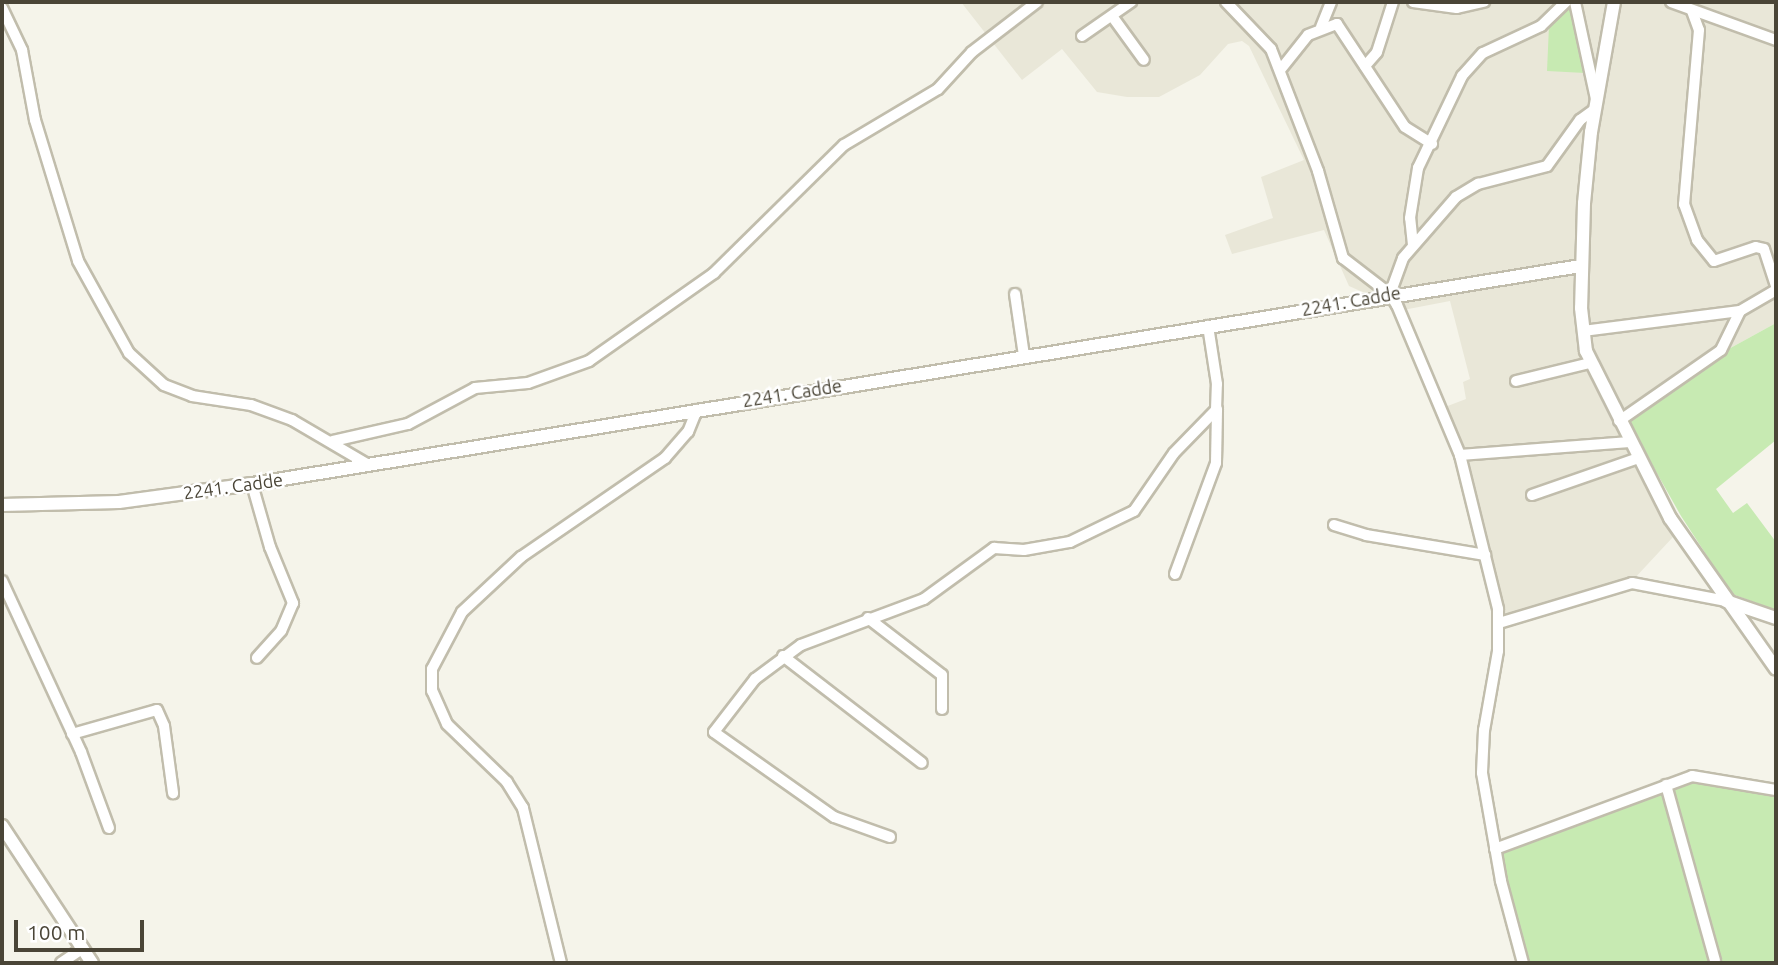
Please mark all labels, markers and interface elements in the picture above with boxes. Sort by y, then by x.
street label: 2241. Cadde [1300,282,1402,320]
street label: 2241. Cadde [741,374,843,412]
street label: 2241. Cadde [182,468,284,504]
scale bar [18,906,147,950]
text: 100 m [27,920,85,944]

